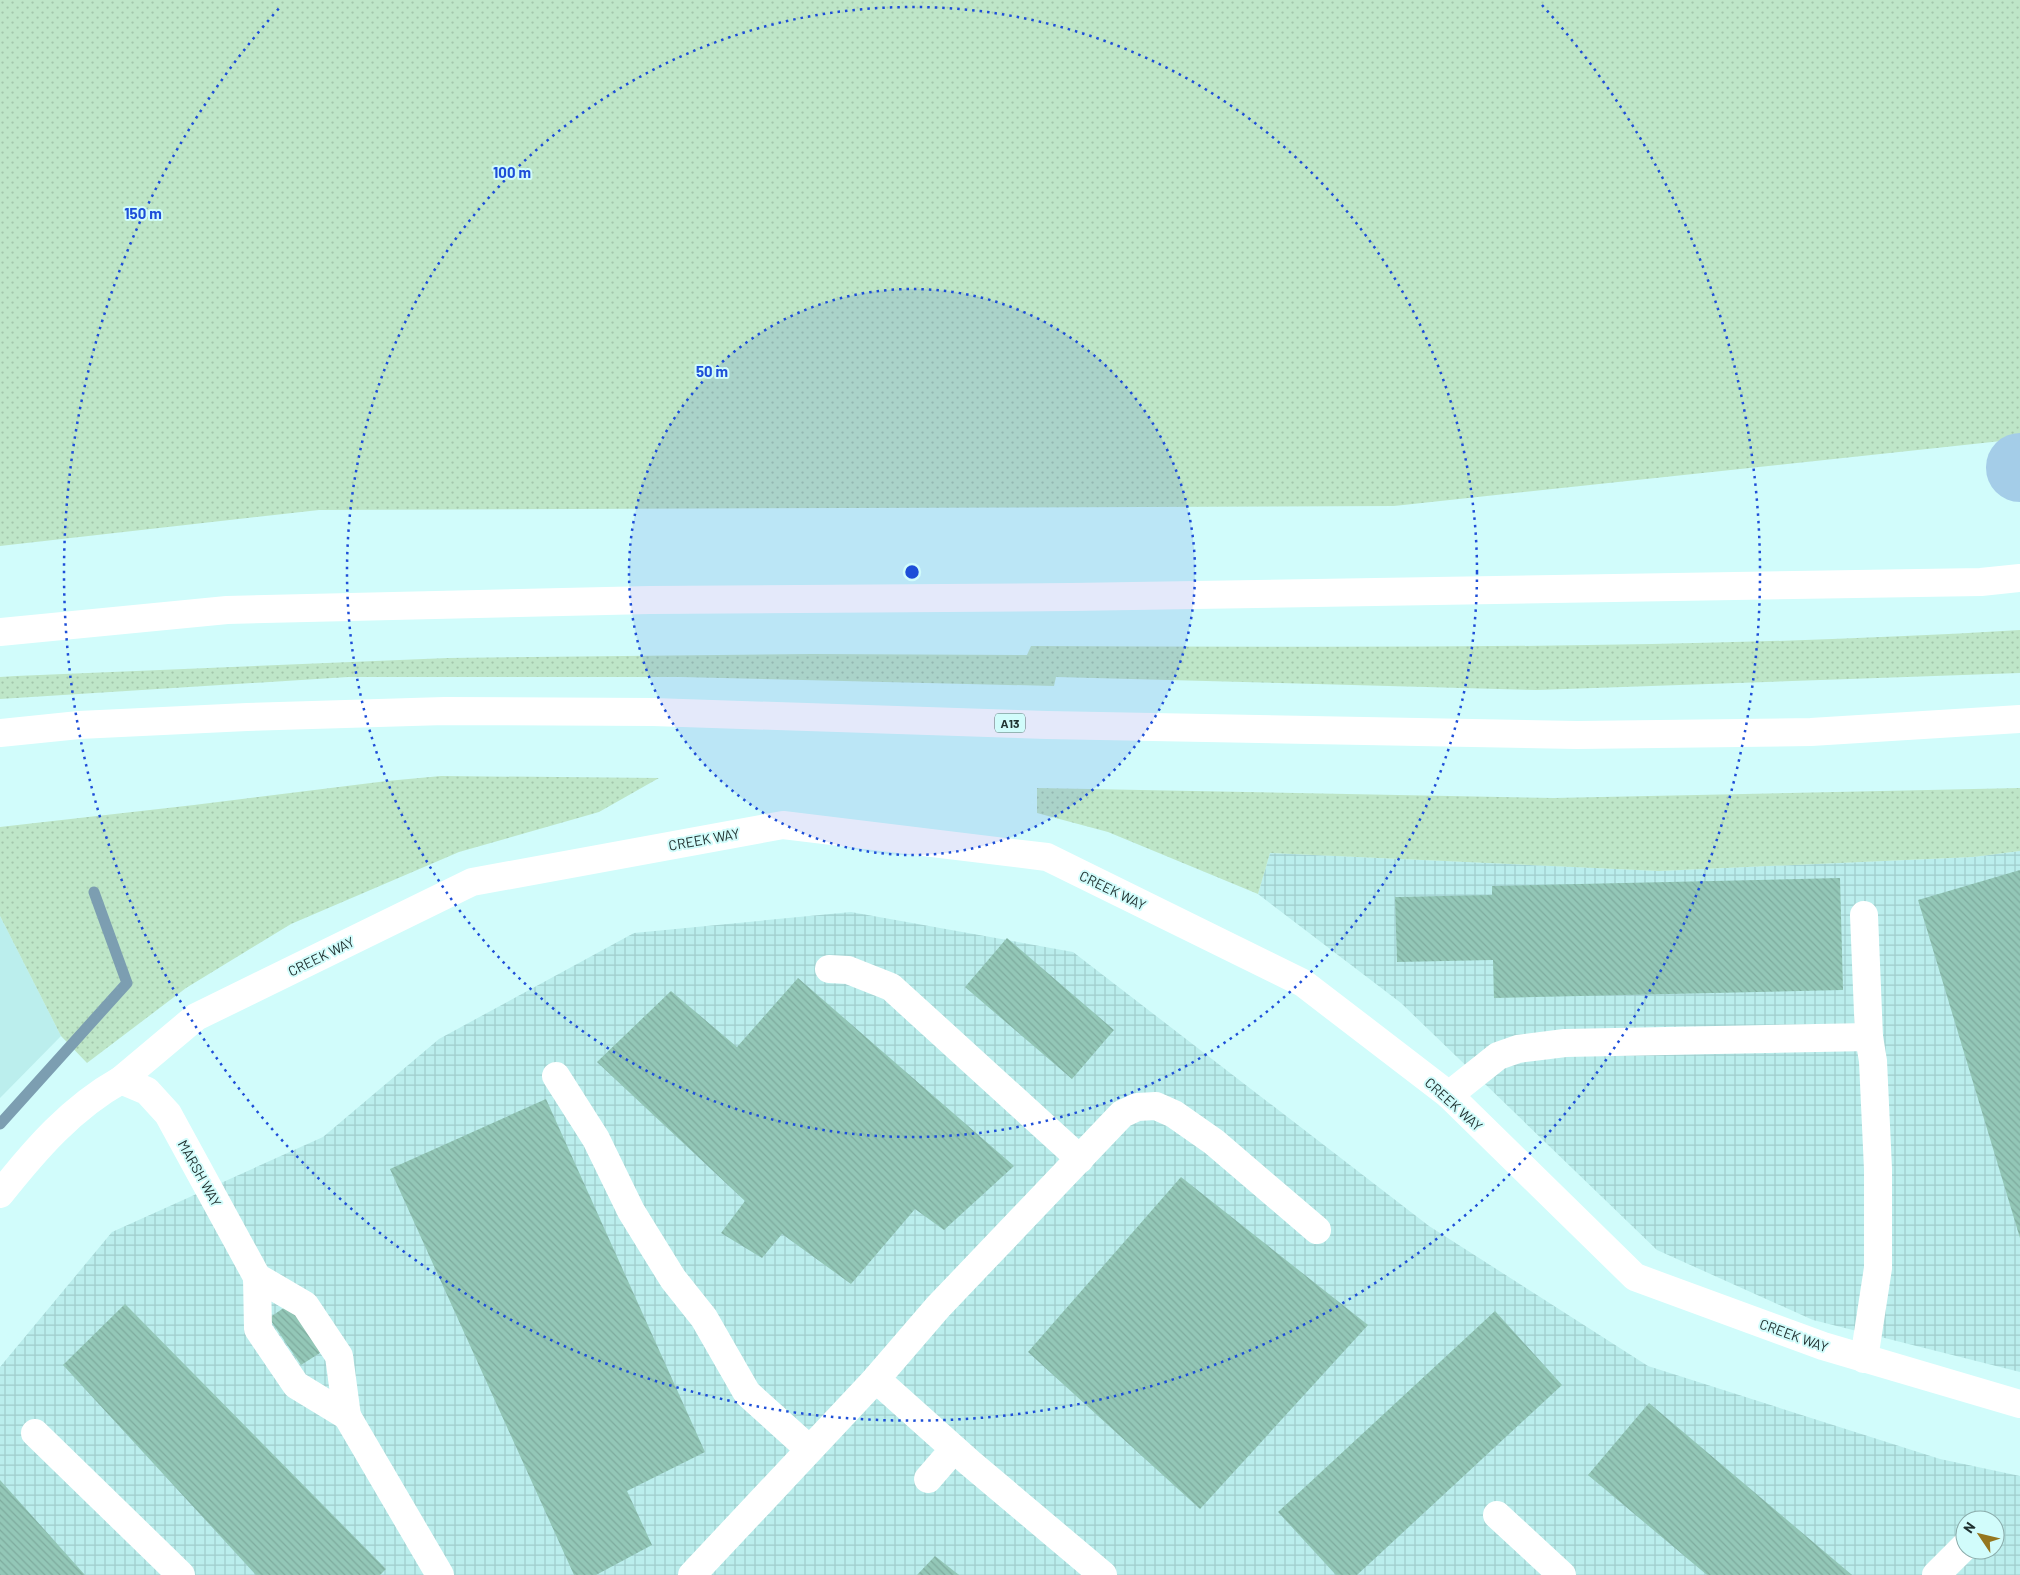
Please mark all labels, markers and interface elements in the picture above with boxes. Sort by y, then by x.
text: 100 m [493,163,531,181]
text: 150 m [124,204,162,222]
text: 50 m [696,362,728,380]
centre of rings [903,563,921,581]
road number: A13 [995,714,1025,732]
street label: CREEK WAY [667,824,741,854]
street label: CREEK WAY [1077,867,1149,913]
street label: CREEK WAY [285,933,357,979]
street label: CREEK WAY [1422,1074,1486,1134]
street label: MARSH WAY [175,1137,225,1209]
street label: CREEK WAY [1757,1315,1831,1355]
north arrow [1955,1510,2005,1560]
text: N [1959,1519,1979,1536]

